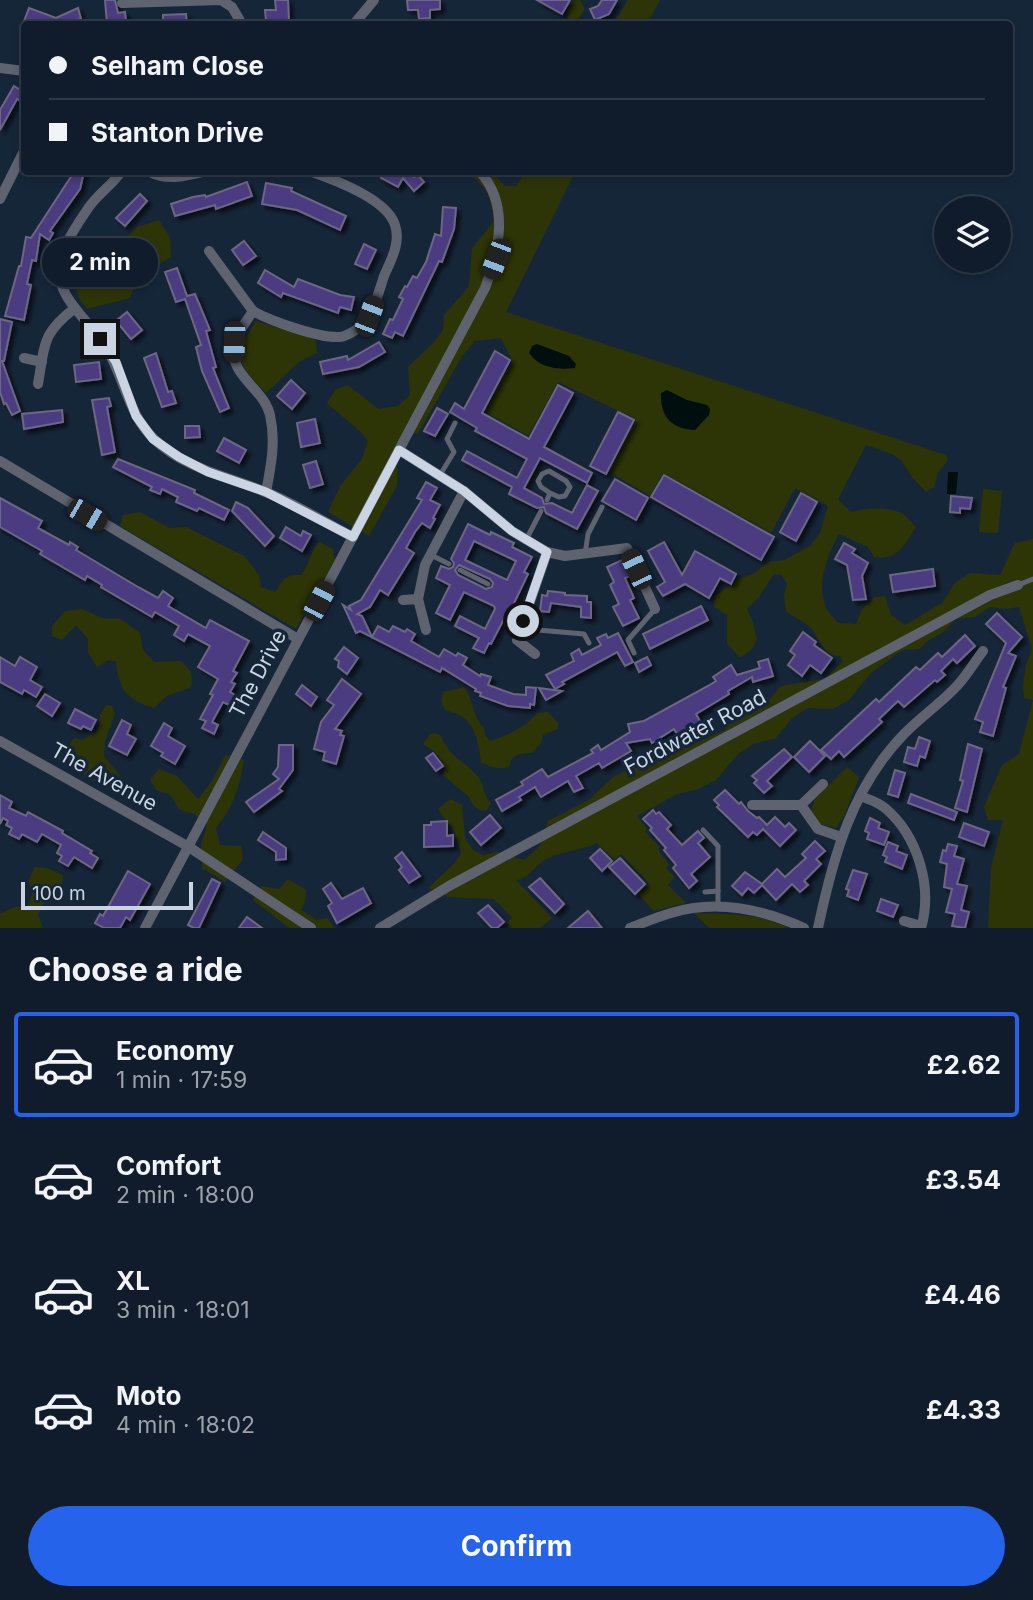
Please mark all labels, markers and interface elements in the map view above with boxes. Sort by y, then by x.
text: Selham Close [91,50,264,81]
text: Stanton Drive [91,117,264,148]
map controls [934,196,1011,273]
button: layers [934,196,1011,273]
car [479,236,514,282]
callout: 2 min [42,238,158,286]
text: 2 min [69,248,131,276]
car [352,293,387,339]
car [223,321,246,363]
route end [84,323,116,355]
car [64,495,111,535]
car [618,546,655,592]
car [300,578,339,624]
route start [507,605,539,637]
street label: The Drive [224,625,291,722]
street label: Fordwater Road [620,684,770,779]
street label: The Avenue [47,737,162,816]
scale bar [21,879,192,911]
text: 100 m [32,882,86,905]
text: Choose a ride [28,950,243,989]
icon: car [32,1033,95,1096]
text: Economy [116,1035,234,1066]
text: £2.62 [927,1049,1001,1080]
text: 1 min · 17:59 [116,1066,247,1094]
icon: car [32,1148,95,1211]
text: Comfort [116,1150,221,1181]
text: £3.54 [925,1164,1001,1195]
text: 2 min · 18:00 [116,1181,255,1209]
icon: car [32,1263,95,1326]
text: XL [116,1265,150,1296]
text: £4.46 [925,1279,1001,1310]
text: 3 min · 18:01 [116,1296,250,1324]
icon: car [32,1378,95,1441]
text: Moto [116,1380,181,1411]
text: £4.33 [926,1394,1001,1425]
text: 4 min · 18:02 [116,1411,255,1439]
button: Confirm [28,1506,1005,1586]

